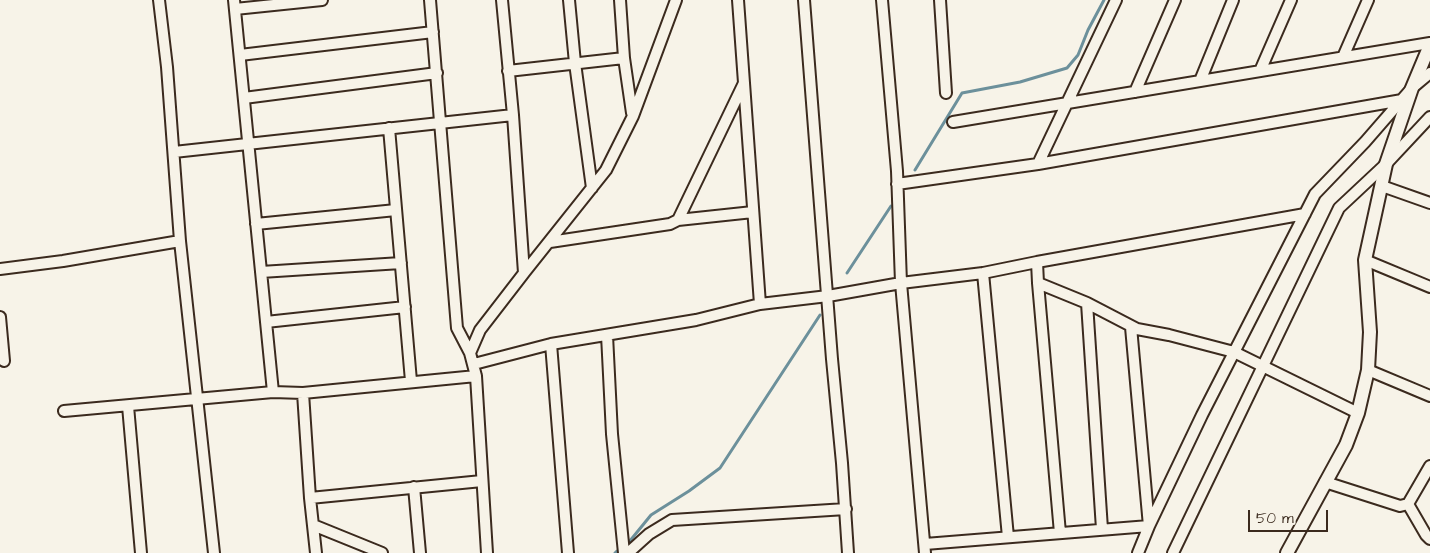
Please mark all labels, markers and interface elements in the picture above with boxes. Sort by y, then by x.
scale bar [1250,500,1330,532]
text: 50 m [1256,508,1294,529]

